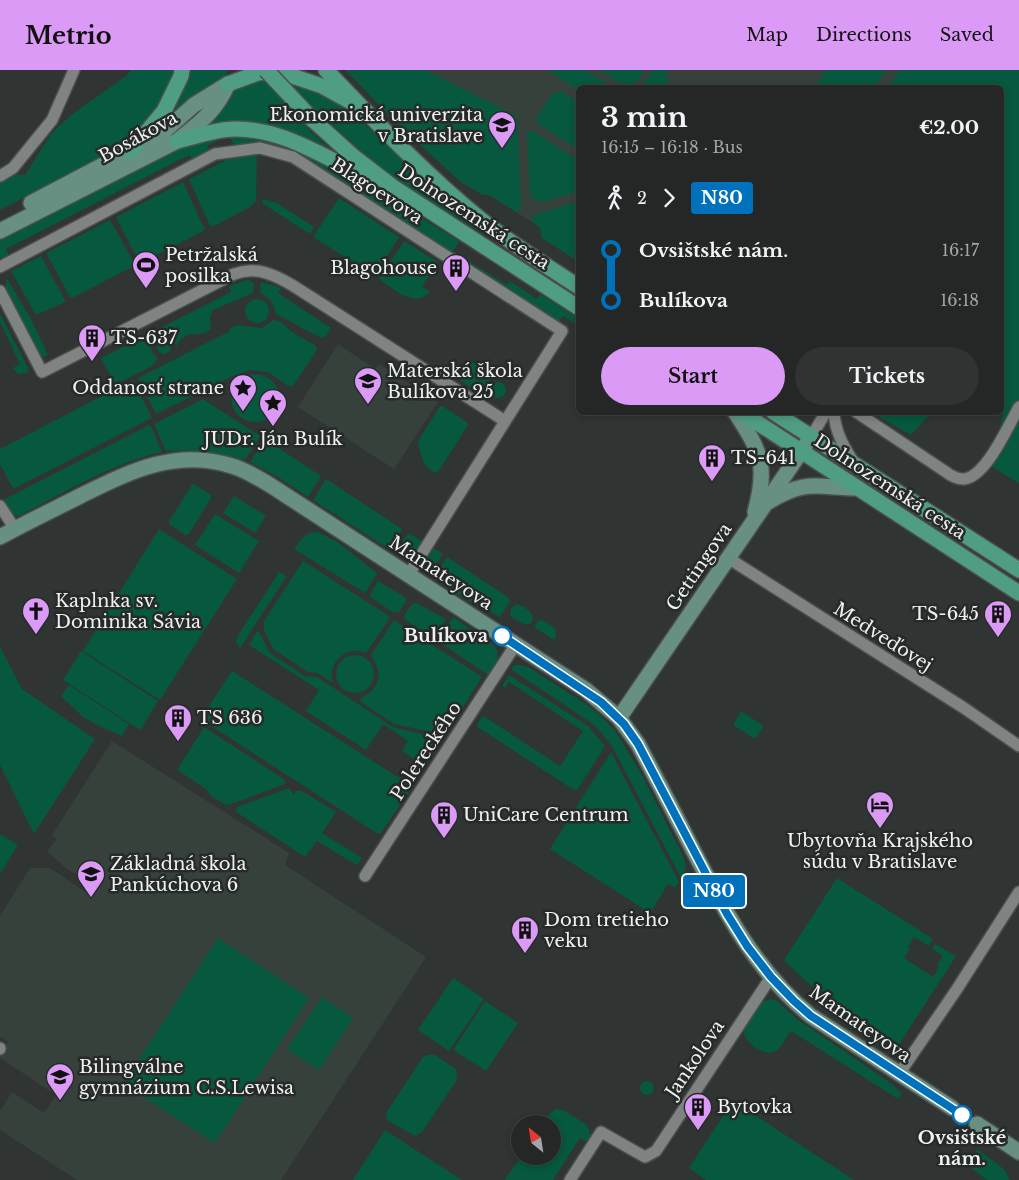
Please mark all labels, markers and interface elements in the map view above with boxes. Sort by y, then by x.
text: Metrio [25,21,112,50]
text: Map [746,24,788,46]
text: Directions [816,24,912,46]
text: Saved [940,24,994,46]
text: 3 min [601,100,688,135]
place label: Ekonomická univerzita v Bratislave [269,104,483,147]
street label: Bosákova [95,106,181,168]
school or university icon: Ekonomická univerzita v Bratislave [487,110,517,149]
text: €2.00 [919,116,979,139]
text: 16:15 – 16:18 · Bus [601,137,743,157]
street label: Blagoevova [327,153,427,229]
street label: Dolnozemská cesta [394,160,554,274]
icon: walk [601,184,629,212]
icon: forward [655,184,683,212]
text: N80 [701,187,743,209]
text: 2 [637,188,647,208]
text: Ovsištské nám. [639,239,788,262]
text: 16:17 [942,240,979,260]
place label: Petržalská posilka [165,244,258,287]
sports icon: Petržalská posilka [131,250,161,289]
building icon: Blagohouse [441,253,471,292]
place label: Blagohouse [330,257,437,279]
text: Bulíkova [639,289,728,312]
text: 16:18 [940,290,979,310]
building icon: TS-637 [77,323,107,362]
place label: TS-637 [111,327,178,349]
button: Start [601,347,785,405]
button: Tickets [795,347,979,405]
place label: Materská škola Bulíkova 25 [387,360,523,403]
school or university icon: Materská škola Bulíkova 25 [353,366,383,405]
place icon: Oddanosť strane [228,373,258,412]
place label: Oddanosť strane [72,377,224,399]
place icon: JUDr. Ján Bulík [258,388,288,427]
place label: JUDr. Ján Bulík [201,428,343,450]
street label: Dolnozemská cesta [810,430,970,544]
building icon: TS-641 [697,443,727,482]
place label: TS-641 [731,447,796,469]
street label: Gettingova [662,519,736,615]
street label: Mamateyova [385,531,497,615]
place label: Kaplnka sv. Dominika Sávia [55,590,201,633]
church icon: Kaplnka sv. Dominika Sávia [21,596,51,635]
street label: Medveďovej [830,598,936,676]
building icon: TS-645 [983,599,1013,638]
place label: TS-645 [912,603,979,625]
place label: Bulíkova [404,625,489,647]
marker: Bulíkova [492,626,512,646]
street label: Polereckého [386,698,466,804]
building icon: TS 636 [163,703,193,742]
place label: TS 636 [197,707,262,729]
hotel icon: Ubytovňa Krajského súdu v Bratislave [865,790,895,829]
building icon: UniCare Centrum [429,800,459,839]
place label: UniCare Centrum [463,804,629,826]
place label: Ubytovňa Krajského súdu v Bratislave [787,830,973,873]
place label: Základná škola Pankúchova 6 [110,853,246,896]
school or university icon: Základná škola Pankúchova 6 [76,859,106,898]
line badge: N80 [685,875,743,907]
text: N80 [693,880,735,902]
place label: Dom tretieho veku [544,909,669,952]
building icon: Dom tretieho veku [510,915,540,954]
street label: Mamateyova [805,981,915,1067]
street label: Jankolova [660,1016,729,1104]
place label: Bilingválne gymnázium C.S.Lewisa [79,1056,294,1099]
school or university icon: Bilingválne gymnázium C.S.Lewisa [45,1062,75,1101]
building icon: Bytovka [683,1092,713,1131]
place label: Bytovka [717,1096,792,1118]
marker: Ovsištské nám. [952,1105,972,1125]
north arrow [511,1115,561,1165]
map controls [511,1115,561,1165]
place label: Ovsištské nám. [918,1127,1006,1170]

